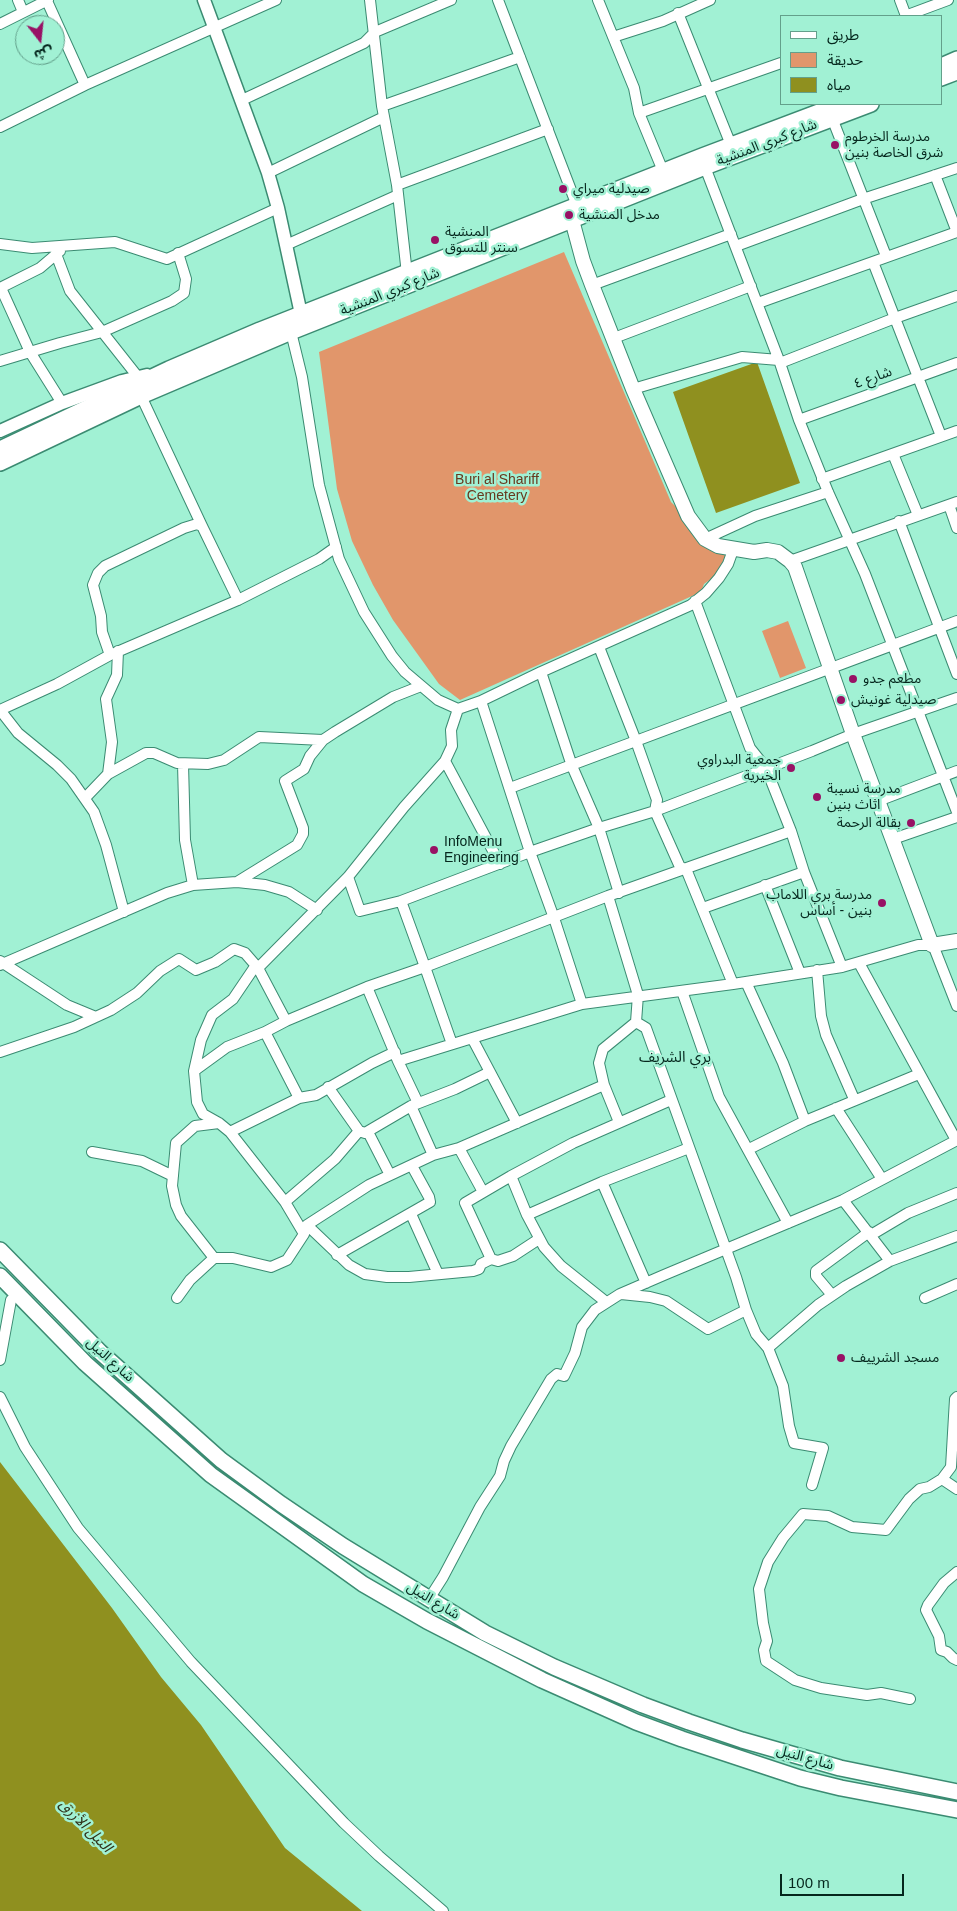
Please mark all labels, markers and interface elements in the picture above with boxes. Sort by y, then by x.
north arrow [15,15,65,65]
legend [780,15,942,105]
text: طريق [827,26,859,43]
text: ش [32,43,55,64]
text: حديقة [827,51,863,68]
text: مياه [827,76,851,93]
street label: شارع كبري المنشية [715,116,819,170]
place label: مدرسة الخرطوم شرق الخاصة بنين [845,129,943,162]
marker: مدرسة الخرطوم شرق الخاصة بنين [829,139,841,151]
place label: صيدلية ميراي [573,181,650,197]
marker: صيدلية ميراي [557,183,569,195]
place label: مدخل المنشية [579,207,660,223]
marker: مدخل المنشية [563,209,575,221]
place label: المنشية سنتر للتسوق [445,224,518,256]
marker: المنشية سنتر للتسوق [429,234,441,246]
street label: شارع كبري المنشية [338,264,442,320]
street label: شارع ٤ [852,363,894,393]
park label: Buri al Shariff Cemetery [455,472,539,504]
place label: مطعم جدو [863,671,921,687]
marker: مطعم جدو [847,673,859,685]
place label: صيدلية غونيش [851,692,936,708]
marker: صيدلية غونيش [835,694,847,706]
place label: جمعية البدراوي الخيرية [697,752,781,784]
marker: جمعية البدراوي الخيرية [785,762,797,774]
place label: مدرسة نسيبة اثاث بنين [827,781,901,814]
marker: مدرسة نسيبة اثاث بنين [811,791,823,803]
place label: بقالة الرحمة [837,815,901,831]
marker: بقالة الرحمة [905,817,917,829]
place label: InfoMenu Engineering [444,834,519,866]
marker: InfoMenu Engineering [428,844,440,856]
place label: مدرسة بري اللاماب بنين - أساس [766,887,872,920]
marker: مدرسة بري اللاماب بنين - أساس [876,897,888,909]
district label: بري الشريف [639,1049,711,1067]
street label: شارع النيل [83,1334,137,1386]
place label: مسجد الشرييف [851,1350,939,1366]
marker: مسجد الشرييف [835,1352,847,1364]
street label: شارع النيل [404,1579,462,1623]
street label: شارع النيل [775,1742,835,1774]
water label: النيل الأزرق [55,1796,115,1856]
scale bar [782,1864,906,1896]
text: 100 m [788,1874,830,1891]

